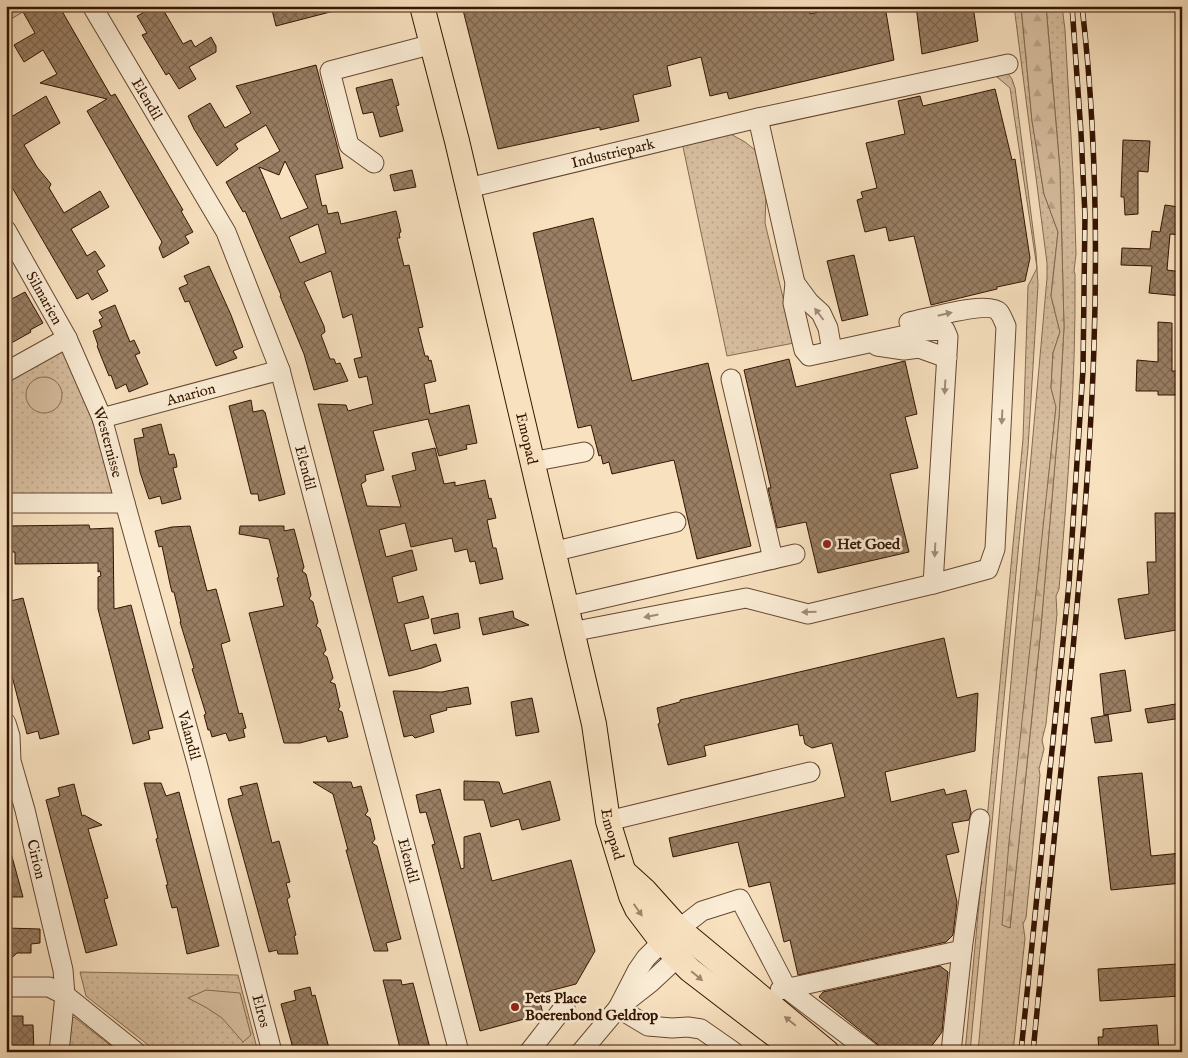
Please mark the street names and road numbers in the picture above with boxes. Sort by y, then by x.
street label: Elendil [127,75,167,124]
street label: Industriepark [569,134,658,173]
street label: Silmarien [21,268,67,328]
street label: Anarion [163,379,218,410]
street label: Westernisse [88,404,127,480]
street label: Emopad [511,411,542,467]
street label: Elendil [290,443,320,493]
street label: Valandil [173,708,205,763]
street label: Emopad [596,807,629,863]
street label: Elendil [393,836,423,886]
street label: Cirion [22,837,50,881]
street label: Elros [247,993,274,1030]

